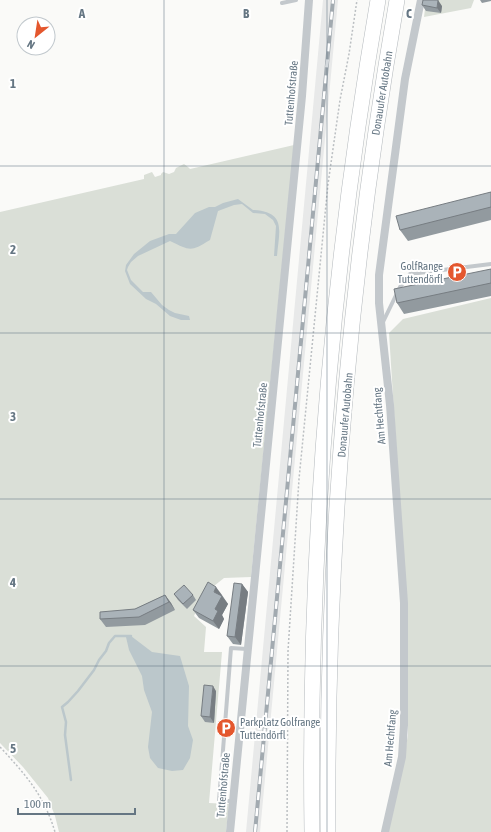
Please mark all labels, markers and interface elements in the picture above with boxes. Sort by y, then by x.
text: A [78,6,86,21]
text: B [243,6,250,21]
text: C [406,6,412,21]
north arrow [16,16,56,56]
text: N [25,38,37,51]
street label: Donauufer Autobahn [369,50,395,136]
street label: Tuttenhofstraße [282,60,300,126]
text: 1 [10,76,16,91]
text: 2 [10,242,16,257]
place label: GolfRange Tuttendörfl [397,260,443,285]
parking icon: GolfRange Tuttendörfl [446,261,468,283]
street label: Donauufer Autobahn [335,372,355,458]
street label: Tuttenhofstraße [251,382,269,448]
street label: Am Hechtfang [371,387,387,445]
text: 3 [10,409,16,424]
text: 4 [9,575,16,590]
street label: Am Hechtfang [382,709,398,767]
place label: Parkplatz Golfrange Tuttendörfl [240,716,320,741]
parking icon: Parkplatz Golfrange Tuttendörfl [215,717,237,739]
text: 5 [10,741,16,756]
street label: Tuttenhofstraße [214,752,232,818]
scale bar [18,790,135,816]
text: 100 m [24,797,51,811]

